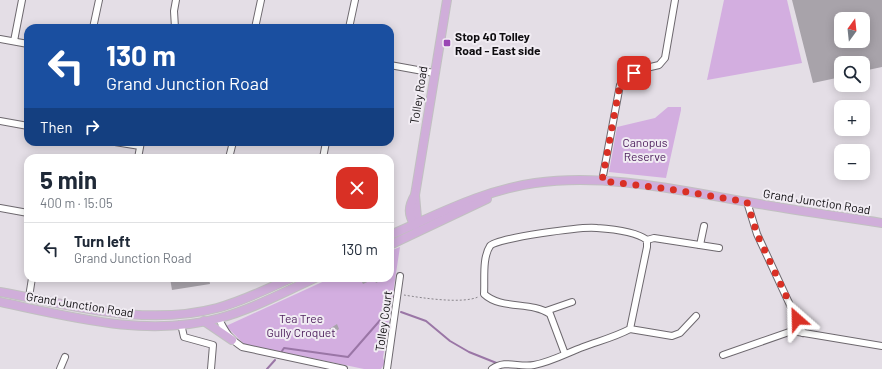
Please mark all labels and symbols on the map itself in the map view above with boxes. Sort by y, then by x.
north arrow [834,12,870,48]
place label: Stop 40 Tolley Road - East side [455,29,541,57]
marker: Stop 40 Tolley Road - East side [442,38,452,48]
pin [617,56,651,90]
street label: Tolley Road [406,65,430,125]
park label: Canopus Reserve [622,135,668,163]
street label: Grand Junction Road [762,186,872,216]
street label: Grand Junction Road [25,289,135,319]
street label: Tolley Court [372,290,394,352]
position arrow [776,298,818,340]
park label: Tea Tree Gully Croquet [266,311,336,339]

